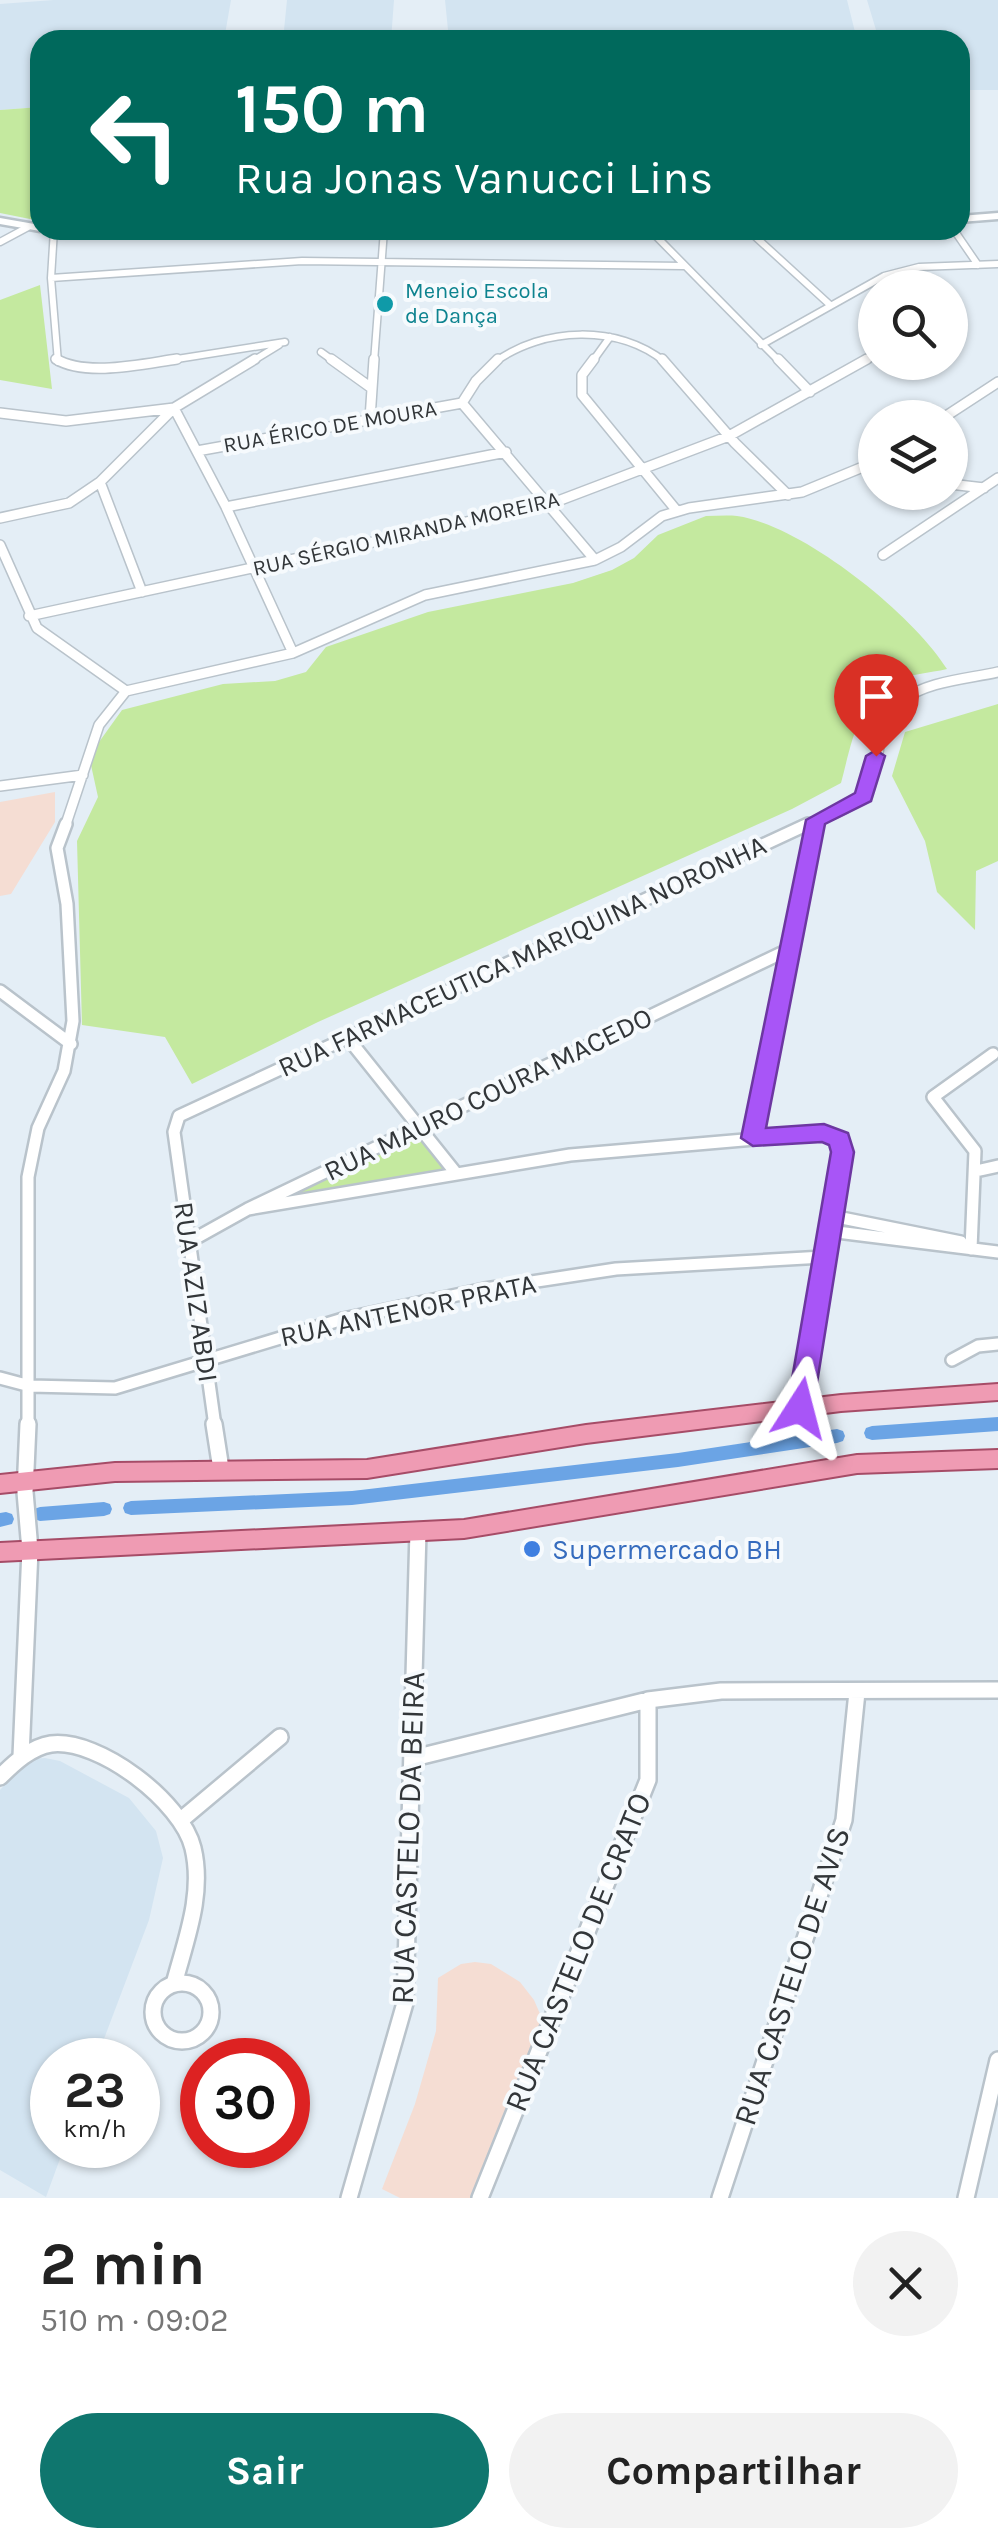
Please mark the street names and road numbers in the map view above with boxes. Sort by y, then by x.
street label: RUA ÉRICO DE MOURA [221,394,439,459]
street label: RUA SÉRGIO MIRANDA MOREIRA [250,485,562,582]
street label: RUA FARMACEUTICA MARIQUINA NORONHA [273,828,771,1084]
street label: RUA MAURO COURA MACEDO [319,1000,657,1188]
street label: RUA AZIZ ABDI [167,1200,225,1384]
street label: RUA ANTENOR PRATA [277,1267,539,1353]
street label: RUA CASTELO DA BEIRA [384,1671,432,2005]
street label: RUA CASTELO DE CRATO [497,1787,659,2117]
street label: RUA CASTELO DE AVIS [726,1822,858,2130]

